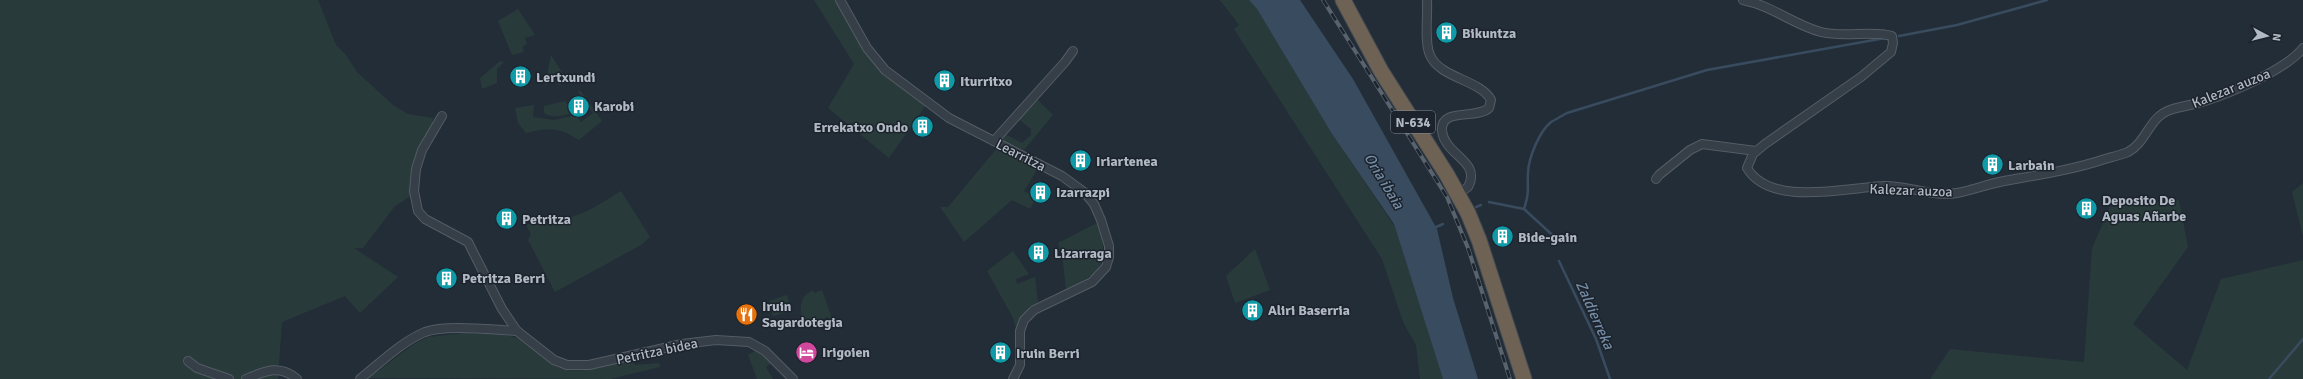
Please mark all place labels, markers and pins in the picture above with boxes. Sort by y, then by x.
building icon: Bikuntza [1433,20,1459,46]
place label: Bikuntza [1462,25,1516,42]
building icon: Lertxundi [507,64,533,90]
building icon: Iturritxo [931,68,957,94]
place label: Lertxundi [536,69,596,86]
place label: Iturritxo [960,73,1012,90]
building icon: Karobi [566,93,592,119]
place label: Karobi [594,98,634,115]
building icon: Errekatxo Ondo [910,114,936,140]
place label: Errekatxo Ondo [813,119,908,136]
building icon: Iriartenea [1067,148,1093,174]
building icon: Larbain [1979,152,2005,178]
place label: Iriartenea [1096,153,1158,170]
place label: Larbain [2008,157,2055,174]
building icon: Izarrazpi [1027,179,1053,205]
place label: Izarrazpi [1056,184,1110,201]
place label: Deposito De Aguas Añarbe [2102,192,2186,225]
building icon: Deposito De Aguas Añarbe [2073,195,2099,221]
building icon: Petritza [493,206,519,232]
place label: Petritza [522,211,571,228]
building icon: Bide-gain [1489,224,1515,250]
place label: Bide-gain [1518,229,1577,246]
building icon: Lizarraga [1026,240,1052,266]
place label: Lizarraga [1054,245,1112,262]
building icon: Petritza Berri [433,265,459,291]
place label: Petritza Berri [462,270,545,287]
building icon: Aliri Baserria [1239,297,1265,323]
place label: Iruin Sagardotegia [762,298,843,331]
restaurant icon: Iruin Sagardotegia [734,301,760,327]
place label: Aliri Baserria [1268,302,1350,319]
hotel icon: Irigoien [793,339,819,365]
building icon: Iruin Berri [988,340,1014,366]
place label: Irigoien [822,344,870,361]
place label: Iruin Berri [1016,345,1080,362]

